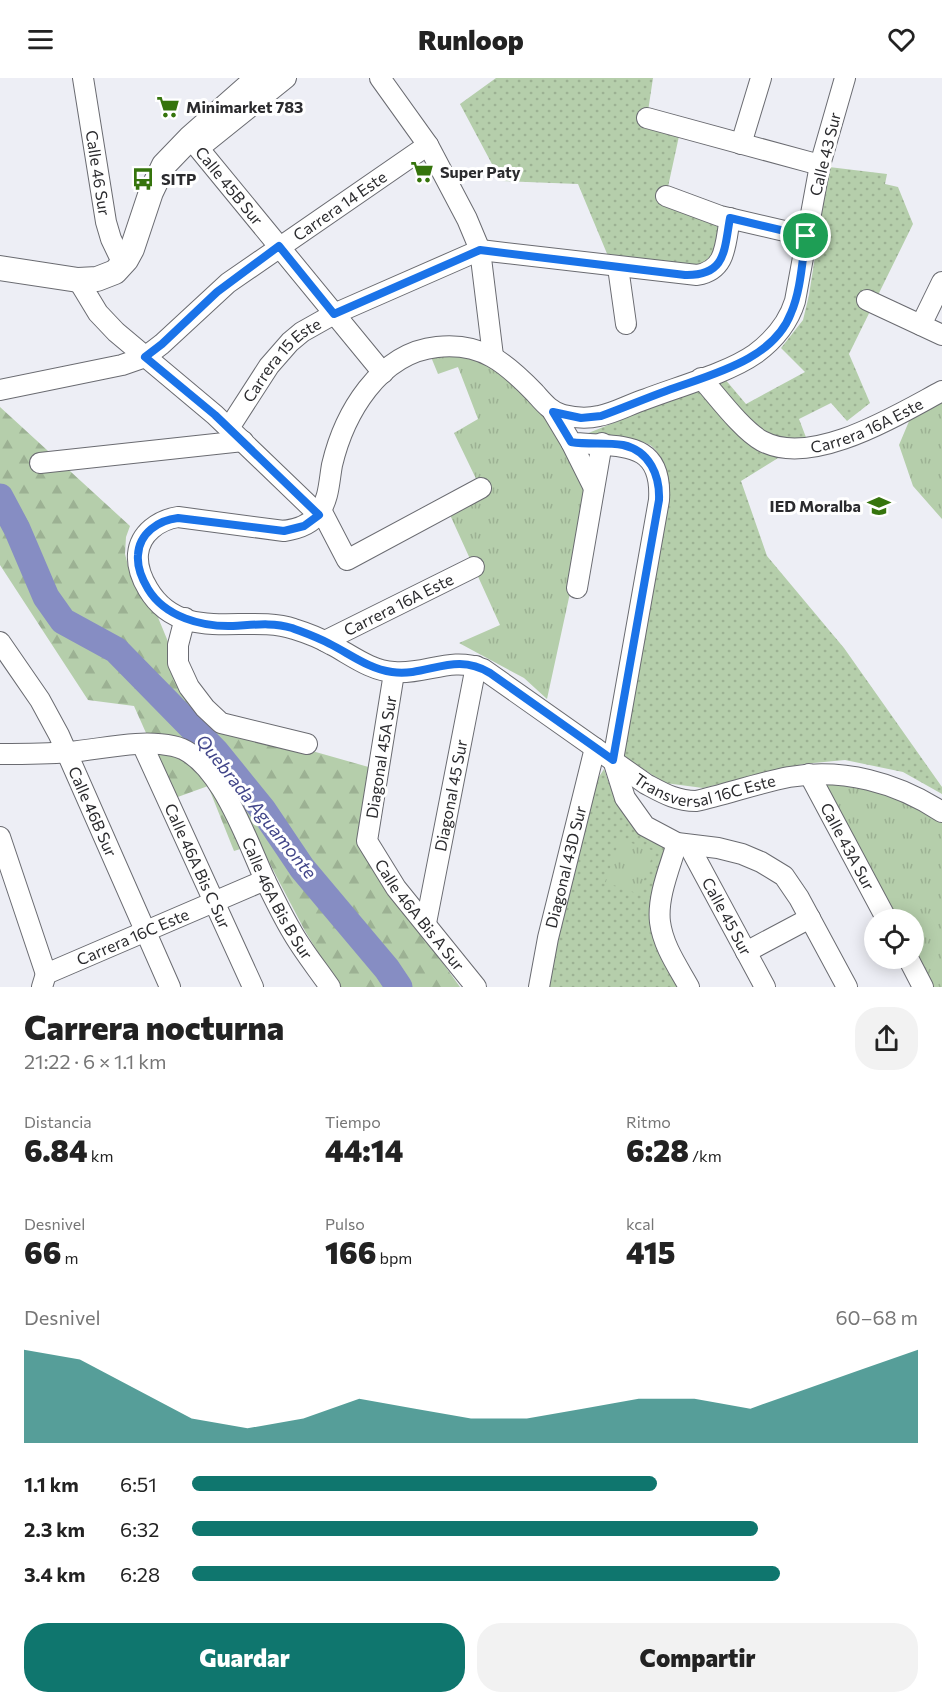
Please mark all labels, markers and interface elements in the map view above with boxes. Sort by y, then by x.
icon: menu [24,23,57,56]
text: Runloop [418,23,524,56]
icon: heart [885,23,918,56]
supermarket icon: Minimarket 783 [155,94,181,120]
place label: Minimarket 783 [186,97,303,116]
street label: Calle 43 Sur [805,110,844,198]
street label: Calle 46 Sur [82,129,115,217]
street label: Calle 45B Sur [192,142,268,229]
supermarket icon: Super Paty [409,159,435,185]
place label: Super Paty [440,162,521,181]
bus stop icon: SITP [130,166,156,192]
street label: Carrera 14 Este [289,167,390,244]
place label: SITP [161,169,196,188]
pin [780,210,831,261]
icon: arrive [789,219,822,252]
street label: Carrera 15 Este [238,313,324,405]
street label: Carrera 16A Este [809,393,926,456]
school or university icon: IED Moralba [866,493,892,519]
place label: IED Moralba [770,496,861,515]
street label: Carrera 16A Este [340,569,456,639]
street label: Diagonal 45A Sur [361,693,400,820]
water label: Quebrada Aguamonte [192,730,322,883]
street label: Diagonal 45 Sur [430,737,471,853]
street label: Calle 46B Sur [65,763,122,860]
street label: Transversal 16C Este [633,764,781,788]
text: Transversal 16C Este [631,769,777,811]
street label: Calle 43A Sur [817,799,879,894]
street label: Calle 46A Bis C Sur [161,800,235,932]
street label: Diagonal 43D Sur [541,803,590,930]
street label: Calle 46A Bis B Sur [239,834,317,963]
street label: Calle 46A Bis A Sur [371,855,469,975]
street label: Calle 45 Sur [699,874,756,959]
street label: Carrera 16C Este [74,904,192,969]
map controls [864,909,924,969]
button: locate [864,909,924,969]
text: Carrera nocturna [24,1006,284,1047]
button: share [855,1007,918,1070]
text: 21:22 · 6 × 1.1 km [24,1049,166,1073]
text: Distancia [24,1112,92,1131]
text: Tiempo [325,1112,381,1131]
text: Ritmo [626,1112,671,1131]
text: 6.84 [24,1131,88,1168]
text: 44:14 [325,1131,403,1168]
text: 6:28 [626,1131,689,1168]
text: km [88,1146,113,1165]
text: /km [689,1146,722,1165]
text: Desnivel [24,1214,85,1233]
text: Pulso [325,1214,365,1233]
text: kcal [626,1214,655,1233]
text: 66 [24,1233,61,1270]
text: 166 [325,1233,376,1270]
text: 415 [626,1233,675,1270]
text: m [61,1248,78,1267]
text: bpm [376,1248,412,1267]
text: Desnivel [24,1305,101,1329]
text: 60–68 m [835,1305,918,1329]
text: 1.1 km [24,1472,79,1496]
text: 6:51 [120,1472,157,1496]
text: 2.3 km [24,1517,85,1541]
text: 6:32 [120,1517,159,1541]
text: 3.4 km [24,1562,86,1586]
text: 6:28 [120,1562,160,1586]
button: Guardar [24,1623,465,1692]
button: Compartir [477,1623,918,1692]

